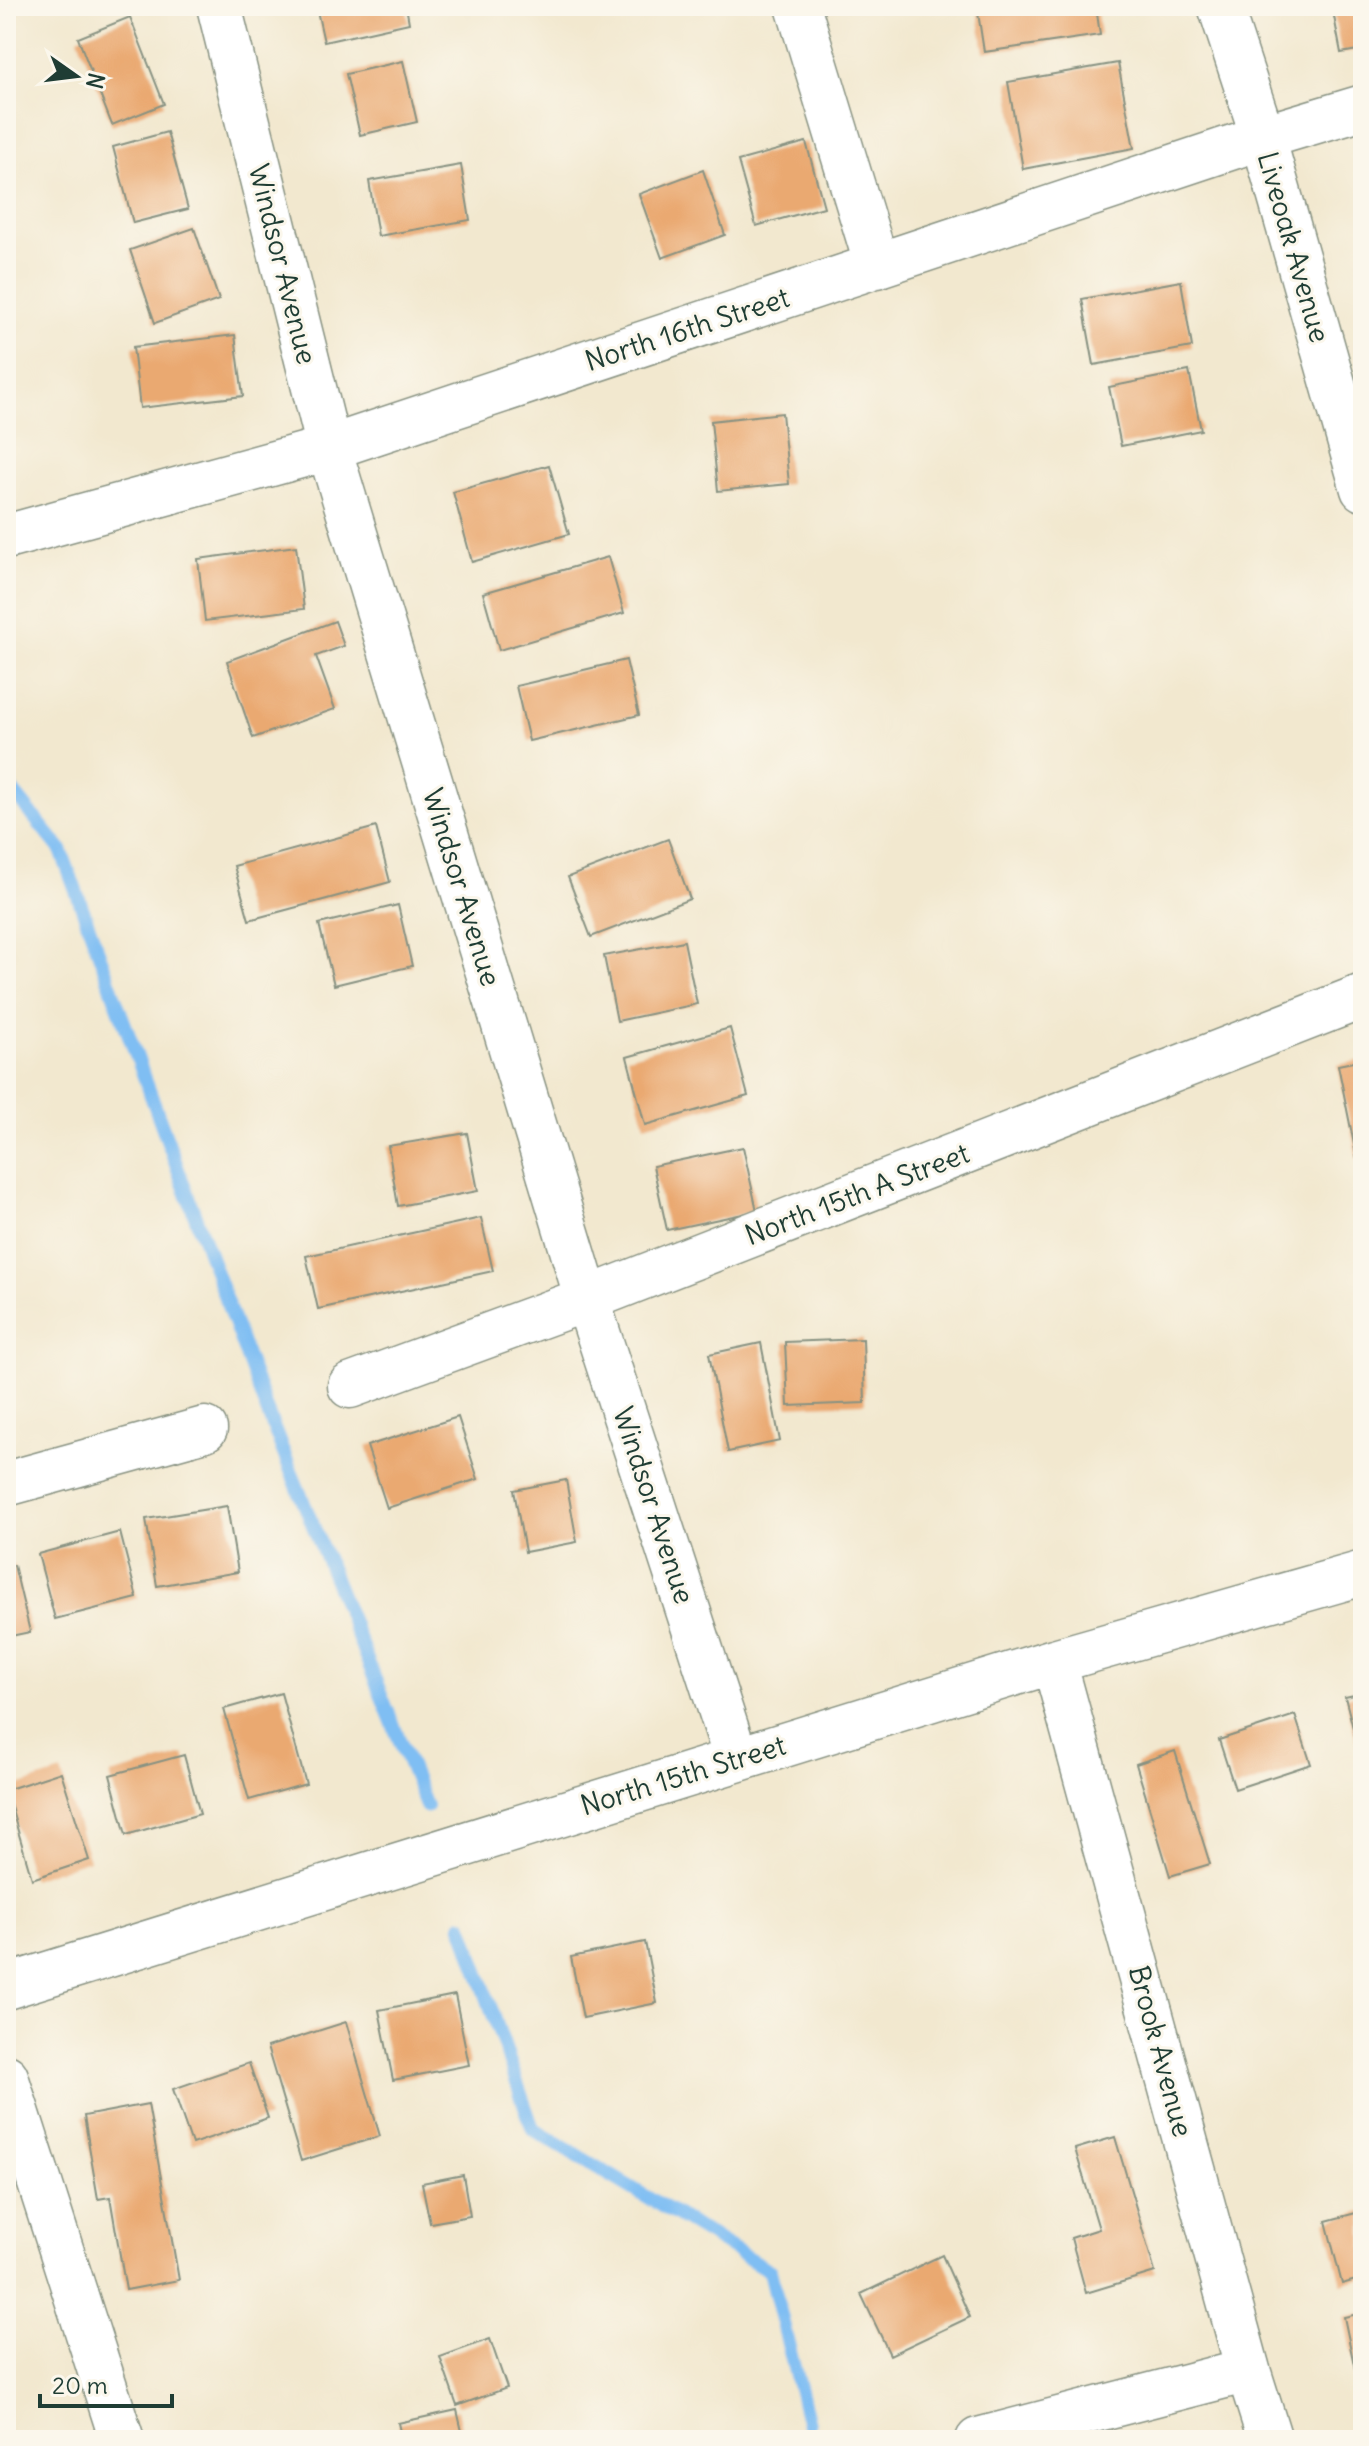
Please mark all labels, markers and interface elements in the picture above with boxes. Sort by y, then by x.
north arrow [36,36,116,116]
text: N [80,70,111,92]
street label: Liveoak Avenue [1250,147,1338,347]
street label: Windsor Avenue [241,160,325,368]
street label: North 16th Street [580,279,794,379]
street label: Windsor Avenue [415,784,509,990]
street label: North 15th A Street [740,1135,974,1253]
street label: Windsor Avenue [605,1402,703,1608]
street label: North 15th Street [576,1727,790,1823]
street label: Brook Avenue [1121,1961,1201,2141]
scale bar [40,2358,172,2408]
text: 20 m [52,2370,108,2400]

